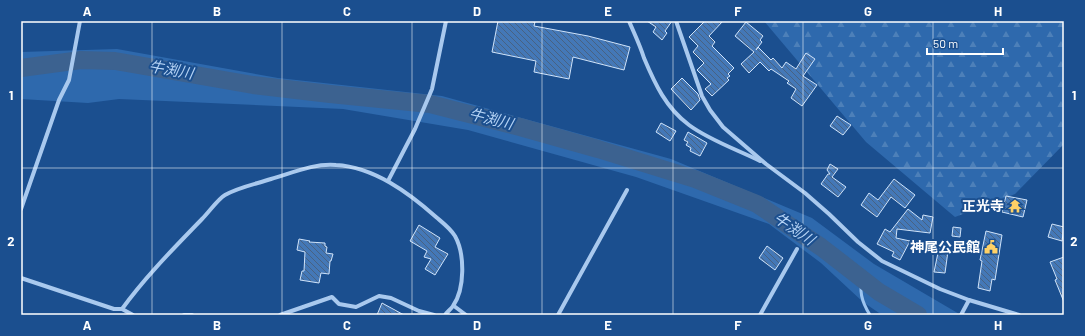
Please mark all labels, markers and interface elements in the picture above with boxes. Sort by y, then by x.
text: A [83,3,92,19]
text: B [213,3,221,19]
text: C [343,3,351,19]
text: D [473,3,481,19]
text: E [604,3,612,19]
text: F [734,3,742,19]
text: G [864,3,872,19]
text: H [994,3,1002,19]
scale bar [927,30,1003,56]
text: 50 m [933,36,958,50]
water label: 牛渕川 [147,56,197,82]
text: 1 [9,87,13,103]
text: 1 [1072,87,1076,103]
water label: 牛渕川 [467,104,517,133]
place label: 正光寺 [962,197,1004,214]
temple icon: 正光寺 [1007,198,1023,214]
water label: 牛渕川 [771,208,820,249]
text: 2 [7,233,15,249]
text: 2 [1070,233,1078,249]
place label: 神尾公民館 [910,238,980,255]
public building icon: 神尾公民館 [983,239,999,255]
text: A [83,317,92,333]
text: B [213,317,221,333]
text: C [343,317,351,333]
text: D [473,317,481,333]
text: E [604,317,612,333]
text: F [734,317,742,333]
text: G [864,317,872,333]
text: H [994,317,1002,333]

